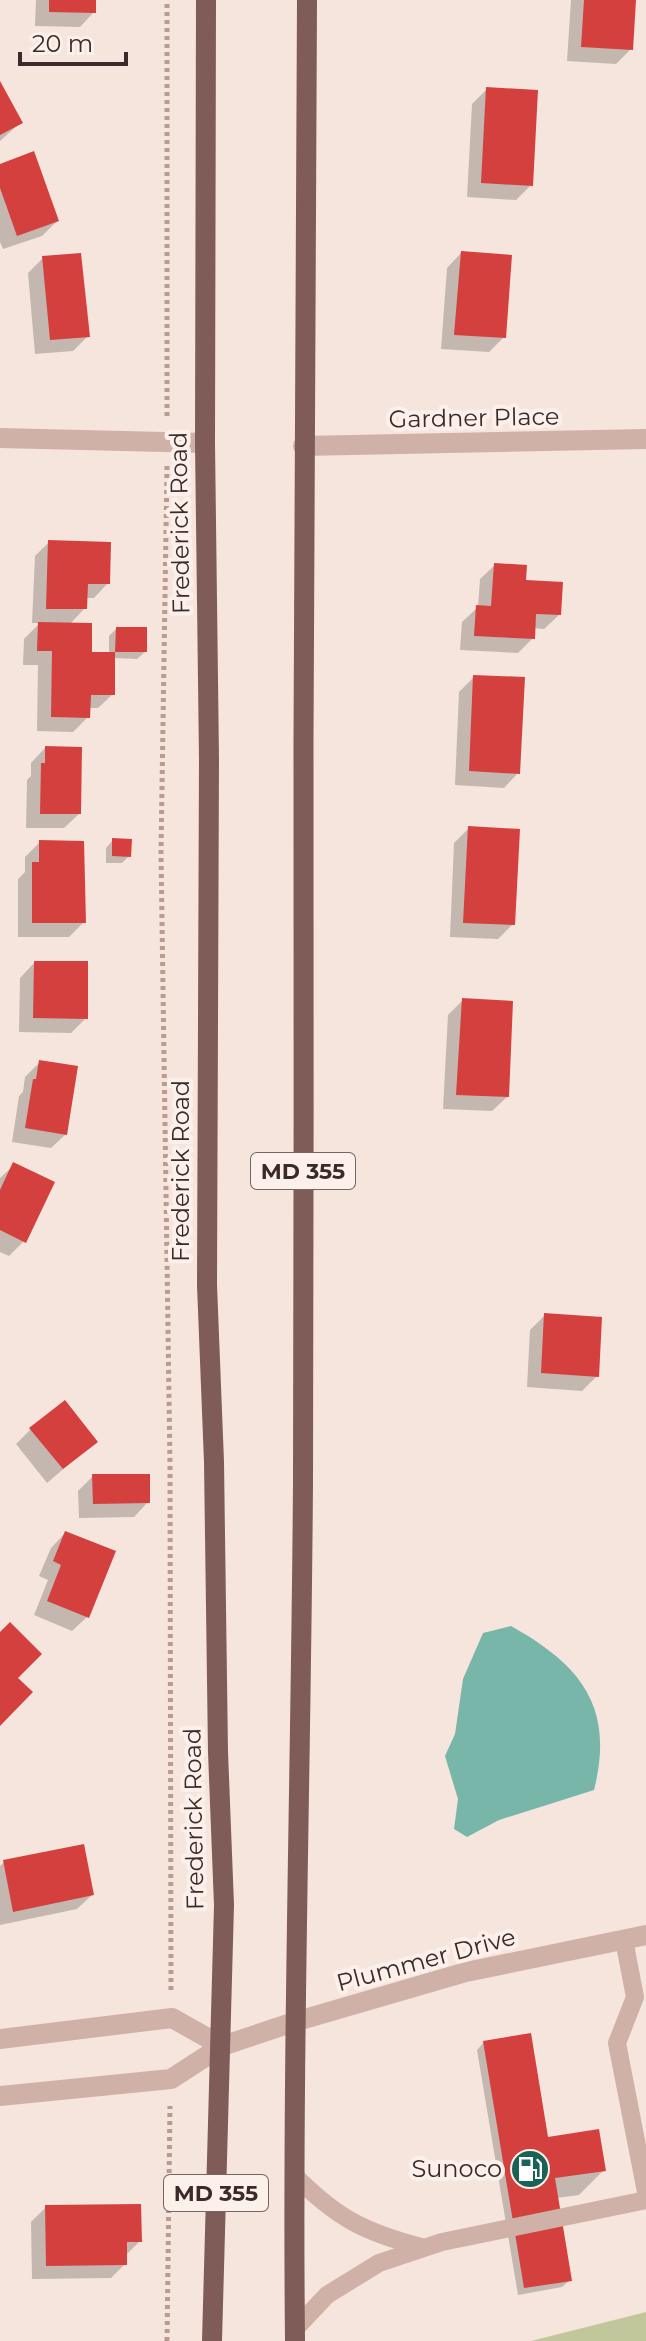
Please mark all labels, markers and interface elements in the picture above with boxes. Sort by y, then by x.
scale bar [20,16,126,66]
text: 20 m [32,29,93,58]
street label: Gardner Place [388,402,560,433]
street label: Frederick Road [163,432,196,614]
street label: Frederick Road [166,1080,195,1262]
road number: MD 355 [251,1153,355,1189]
street label: Frederick Road [177,1728,210,1910]
street label: Plummer Drive [333,1922,518,1997]
fuel station icon: Sunoco [509,2148,551,2190]
place label: Sunoco [411,2154,502,2183]
road number: MD 355 [164,2175,268,2211]

